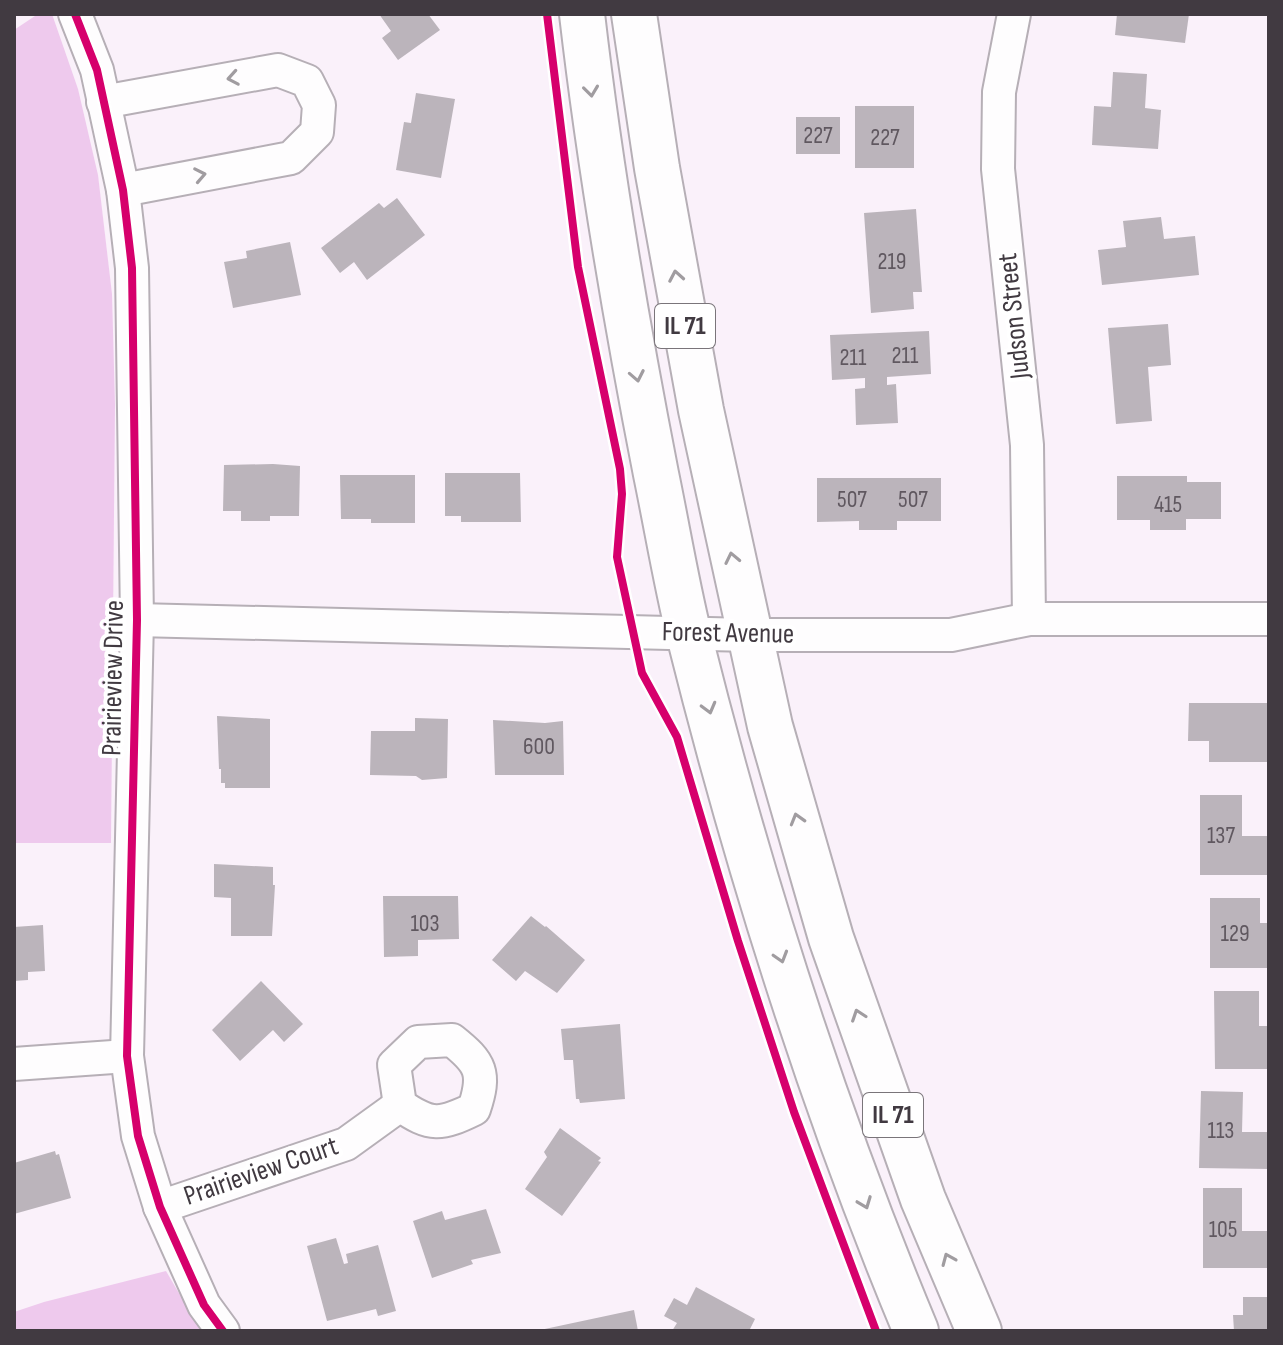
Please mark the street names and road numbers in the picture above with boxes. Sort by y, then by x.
street label: Judson Street [991,251,1037,382]
road number: IL 71 [655,304,715,348]
street label: Prairieview Drive [95,600,131,756]
street label: Forest Avenue [662,615,794,651]
road number: IL 71 [863,1093,923,1137]
street label: Prairieview Court [180,1129,342,1213]

